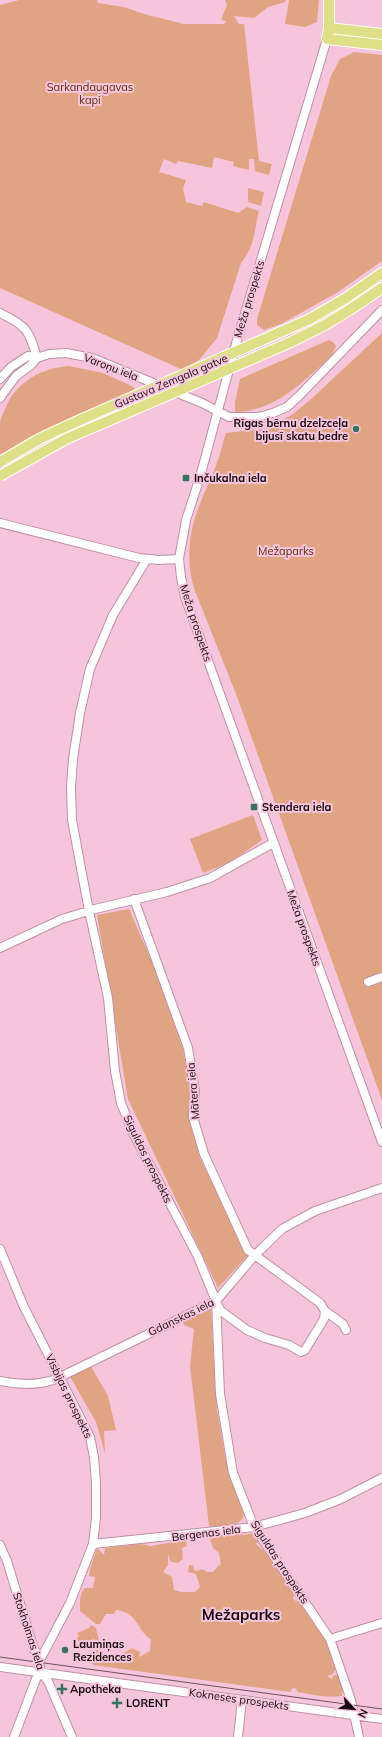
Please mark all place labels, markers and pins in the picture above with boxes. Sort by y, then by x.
place label: Rīgas bērnu dzelzceļa bijusī skatu bedre [234,416,348,443]
marker: Rīgas bērnu dzelzceļa bijusī skatu bedre [351,424,361,434]
place label: Inčukalna iela [194,471,267,485]
marker: Inčukalna iela [181,473,191,483]
place label: Stendera iela [262,800,332,814]
marker: Stendera iela [249,802,259,812]
place label: Laumiņas Rezidences [73,1637,132,1664]
marker: Laumiņas Rezidences [60,1645,70,1655]
place label: Apotheka [70,1682,121,1696]
marker: Apotheka [57,1684,67,1694]
place label: LORENT [126,1696,170,1710]
marker: LORENT [111,1697,123,1709]

